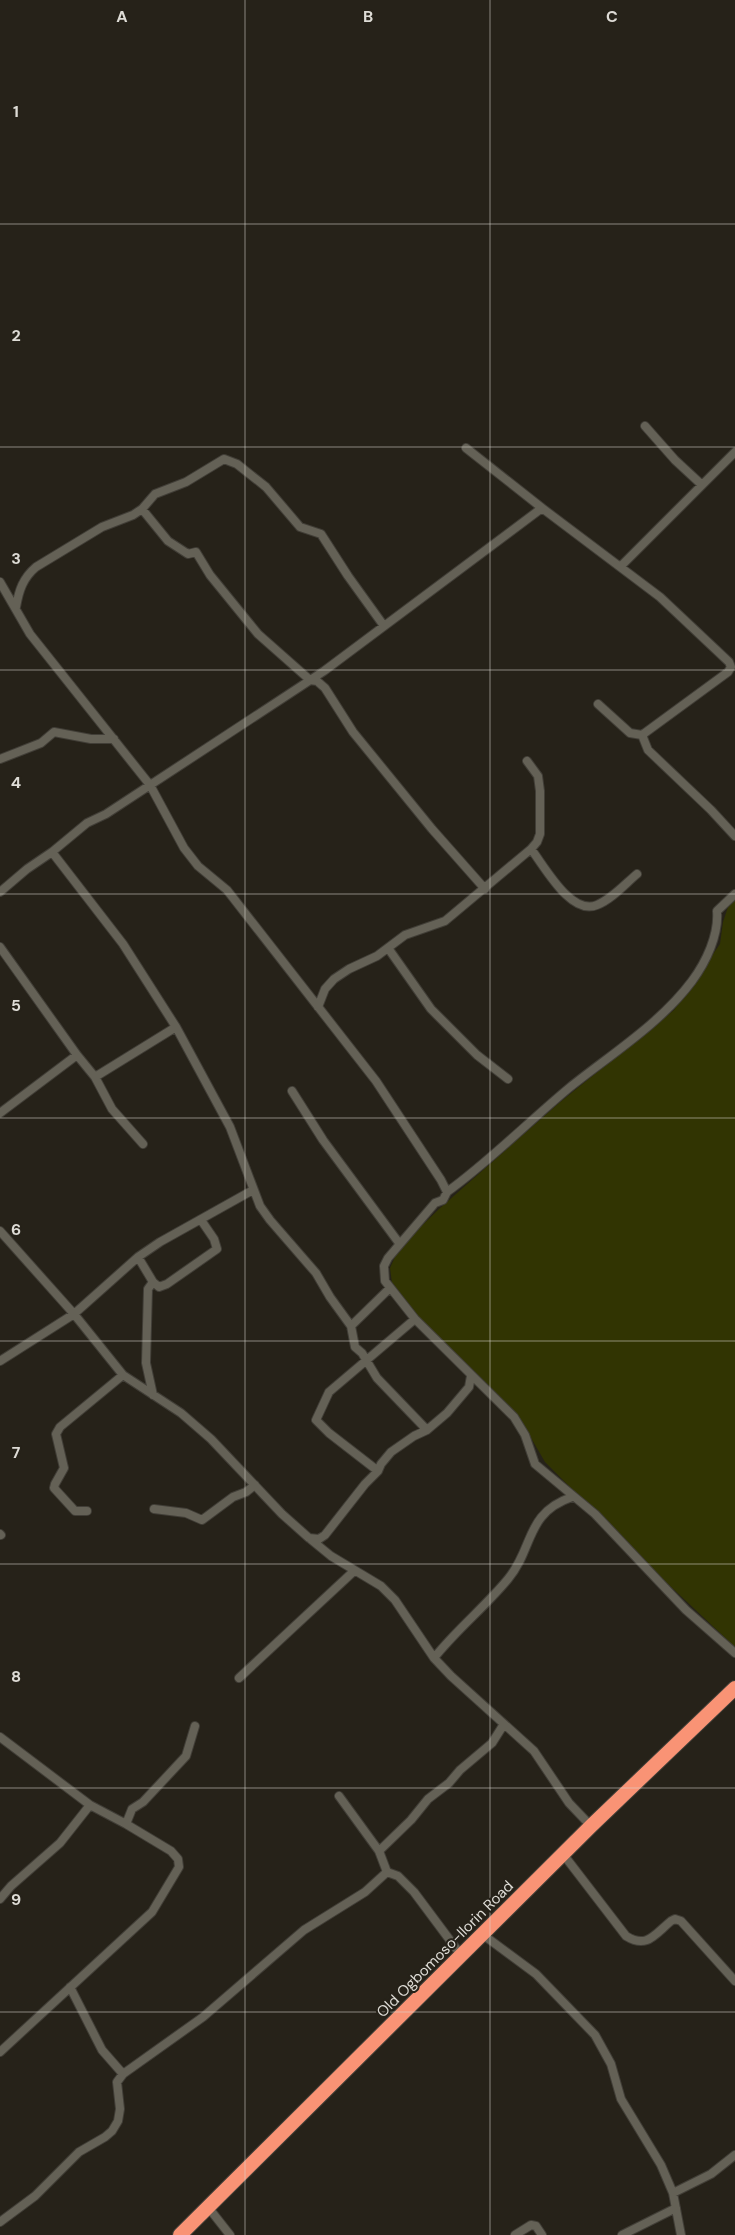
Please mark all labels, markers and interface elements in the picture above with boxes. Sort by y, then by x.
text: A [116,6,128,27]
text: B [363,6,373,27]
text: C [606,6,618,27]
text: 1 [13,101,19,122]
text: 2 [11,325,21,346]
text: 3 [11,548,21,569]
text: 4 [11,772,21,793]
text: 5 [11,995,21,1016]
text: 6 [11,1219,21,1240]
text: 7 [12,1442,21,1463]
text: 8 [11,1666,21,1687]
street label: Old Ogbomoso-Ilorin Road [372,1876,518,2022]
text: 9 [11,1889,21,1910]

